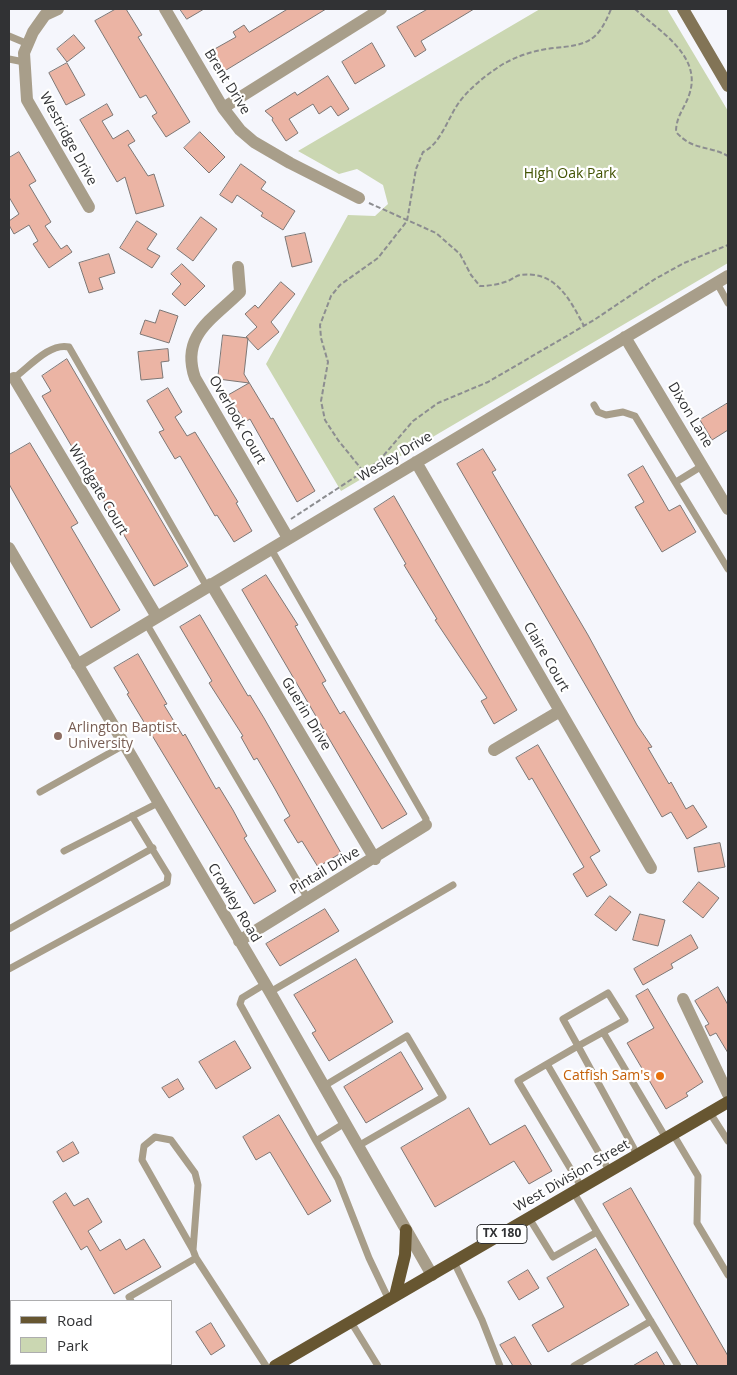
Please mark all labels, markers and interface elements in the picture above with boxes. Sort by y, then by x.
street label: Brent Drive [200,46,254,118]
street label: Westridge Drive [36,90,100,188]
park label: High Oak Park [524,166,616,182]
street label: Overlook Court [205,373,269,467]
street label: Dixon Lane [664,379,716,451]
street label: Wesley Drive [355,428,435,486]
street label: Windgate Court [65,442,131,538]
street label: Claire Court [519,619,573,695]
street label: Guerin Drive [278,674,334,754]
place label: Arlington Baptist University [68,720,177,752]
marker: Arlington Baptist University [52,730,64,742]
street label: Pintail Drive [287,844,363,898]
street label: Crowley Road [204,860,264,946]
place label: Catfish Sam's [563,1068,650,1084]
marker: Catfish Sam's [654,1070,666,1082]
street label: West Division Street [511,1136,633,1216]
road number: TX 180 [477,1224,527,1244]
legend [10,1300,172,1365]
text: Road [57,1310,93,1330]
text: Park [57,1335,88,1355]

